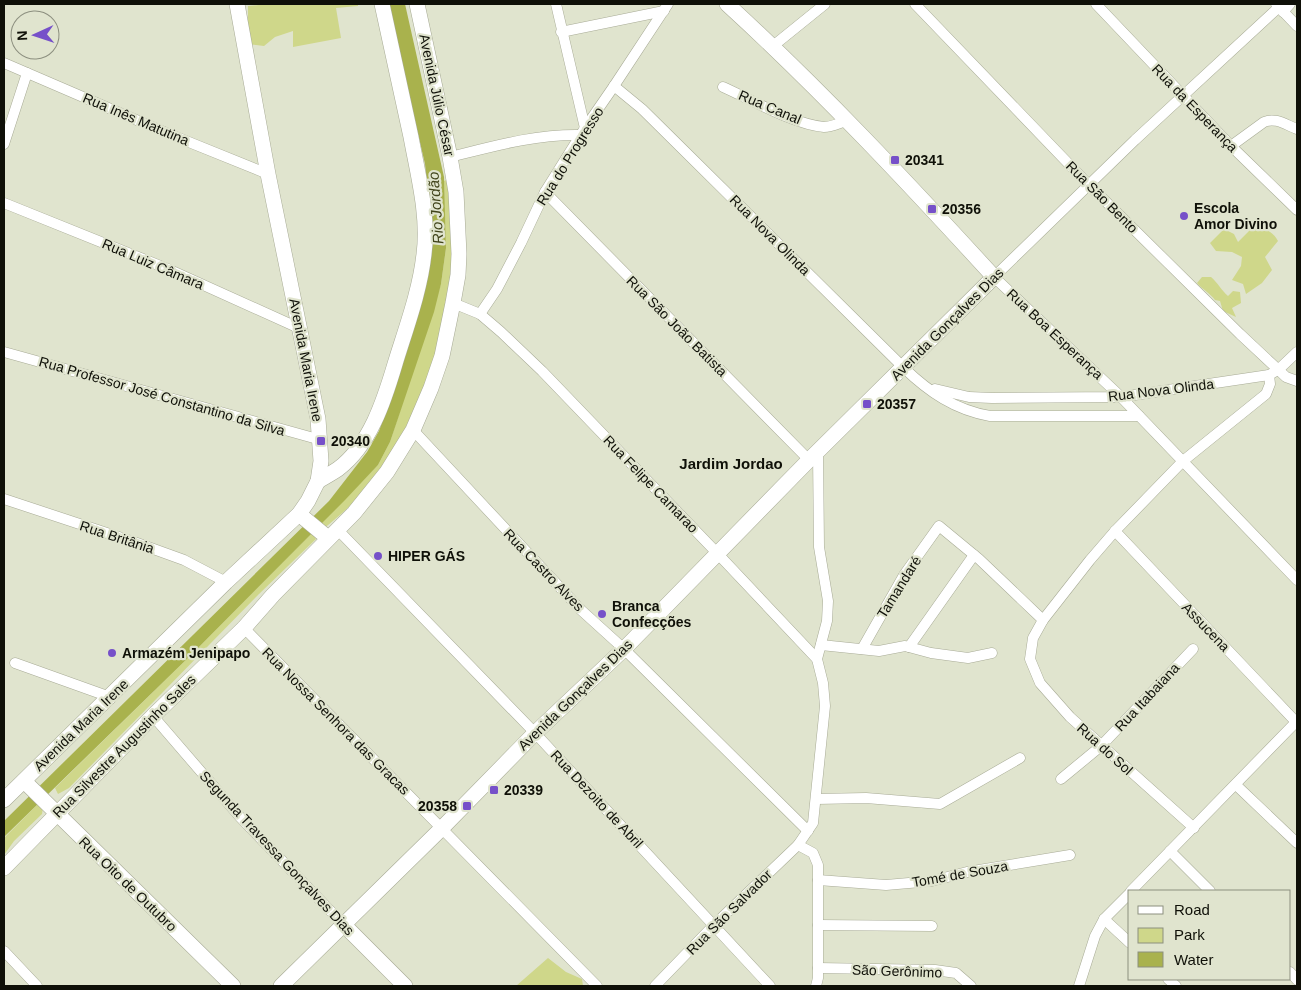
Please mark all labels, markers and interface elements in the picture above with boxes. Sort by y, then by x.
north arrow [10,10,60,60]
text: N [14,30,30,41]
street label: Avenida Júlio César [416,33,458,158]
street label: Rua da Esperança [1149,61,1241,155]
street label: Rua Canal [736,87,804,127]
street label: Rua Inês Matutina [81,89,192,149]
street label: Rua do Progresso [533,104,607,208]
place label: 20341 [905,152,944,168]
marker: 20341 [889,154,901,166]
street label: Rua São Bento [1063,158,1141,236]
water label: Rio Jordão [424,171,447,245]
street label: Rua Nova Olinda [727,192,813,278]
place label: Escola Amor Divino [1194,200,1277,232]
place label: 20356 [942,201,981,217]
marker: 20356 [926,203,938,215]
marker: Escola Amor Divino [1178,210,1190,222]
street label: Rua Luiz Câmara [100,235,206,293]
street label: Avenida Gonçalves Dias [888,265,1006,383]
street label: Rua São João Batista [623,272,731,380]
street label: Rua Boa Esperança [1004,285,1106,383]
street label: Avenida Maria Irene [286,297,326,423]
street label: Rua Professor José Constantino da Silva [37,353,287,439]
street label: Rua Nova Olinda [1107,376,1215,404]
place label: 20357 [877,396,916,412]
marker: 20357 [861,398,873,410]
street label: Rua Felipe Camarao [600,432,702,536]
place label: 20340 [331,433,370,449]
marker: 20340 [315,435,327,447]
district label: Jardim Jordao [679,455,783,472]
street label: Rua Britânia [78,517,156,557]
street label: Rua Castro Alves [501,526,587,614]
place label: HIPER GÁS [388,548,465,564]
marker: HIPER GÁS [372,550,384,562]
street label: Tamandaré [874,553,924,621]
place label: Branca Confecções [612,598,692,630]
street label: Assucena [1179,599,1233,655]
marker: Branca Confecções [596,608,608,620]
street label: Avenida Gonçalves Dias [515,636,635,754]
street label: Rua Nossa Senhora das Gracas [259,644,413,798]
place label: Armazém Jenipapo [122,645,250,661]
marker: Armazém Jenipapo [106,647,118,659]
street label: Rua Itabaiana [1111,660,1183,734]
street label: Rua Silvestre Augustinho Sales [49,671,199,821]
street label: Avenida Maria Irene [30,676,132,774]
street label: Rua do Sol [1074,720,1136,778]
street label: Rua Dezoito de Abril [548,747,646,851]
street label: Segunda Travessa Gonçalves Dias [197,768,357,938]
place label: 20339 [504,782,543,798]
marker: 20339 [488,784,500,796]
place label: 20358 [418,798,457,814]
marker: 20358 [461,800,473,812]
street label: Rua Oito de Outubro [76,833,180,935]
street label: Tomé de Souza [911,858,1009,890]
street label: Rua São Salvador [683,866,775,958]
legend [1128,890,1291,980]
text: Road [1174,901,1210,918]
text: Park [1174,926,1205,943]
text: Water [1174,951,1213,968]
street label: São Gerônimo [852,961,943,981]

